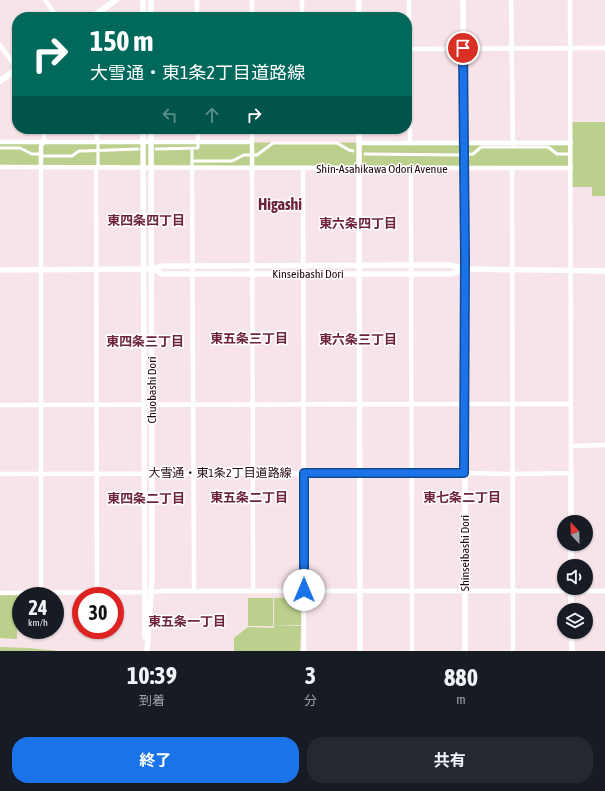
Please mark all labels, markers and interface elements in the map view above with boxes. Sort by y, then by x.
text: 150 m [90,25,153,57]
icon: right [24,28,76,80]
pin [446,31,480,65]
icon: arrive [452,37,474,59]
text: 大雪通・東1条2丁目道路線 [90,62,305,83]
icon: left [159,104,181,126]
icon: ahead [201,104,223,126]
icon: right [243,104,265,126]
street label: Shin-Asahikawa Odori Avenue [316,162,448,176]
district label: Higashi [258,195,302,213]
district label: 東四条四丁目 [107,213,185,228]
district label: 東六条四丁目 [319,216,397,231]
street label: Kinseibashi Dori [272,267,344,281]
district label: 東五条三丁目 [210,331,288,346]
district label: 東六条三丁目 [319,332,397,347]
district label: 東四条三丁目 [106,334,184,349]
street label: Chuobashi Dori [145,356,159,424]
street label: 大雪通・東1条2丁目道路線 [148,466,292,480]
district label: 東五条二丁目 [210,490,288,505]
district label: 東七条二丁目 [423,490,501,505]
district label: 東四条二丁目 [107,491,185,506]
street label: Shinseibashi Dori [458,515,472,591]
north arrow [557,515,593,551]
map controls [557,515,593,639]
button: sound [557,559,593,595]
position arrow [283,569,325,611]
speed limit sign: 30 [72,587,124,639]
text: 24 [29,596,47,619]
button: layers [557,603,593,639]
district label: 東五条一丁目 [148,614,226,629]
text: km/h [28,617,48,628]
text: 10:39 [127,662,177,689]
text: 3 [305,662,316,689]
text: 880 [444,664,478,691]
text: m [456,692,466,707]
text: 到着 [139,693,165,708]
text: 分 [304,693,317,708]
button: 終了 [12,737,299,783]
button: 共有 [307,737,593,783]

